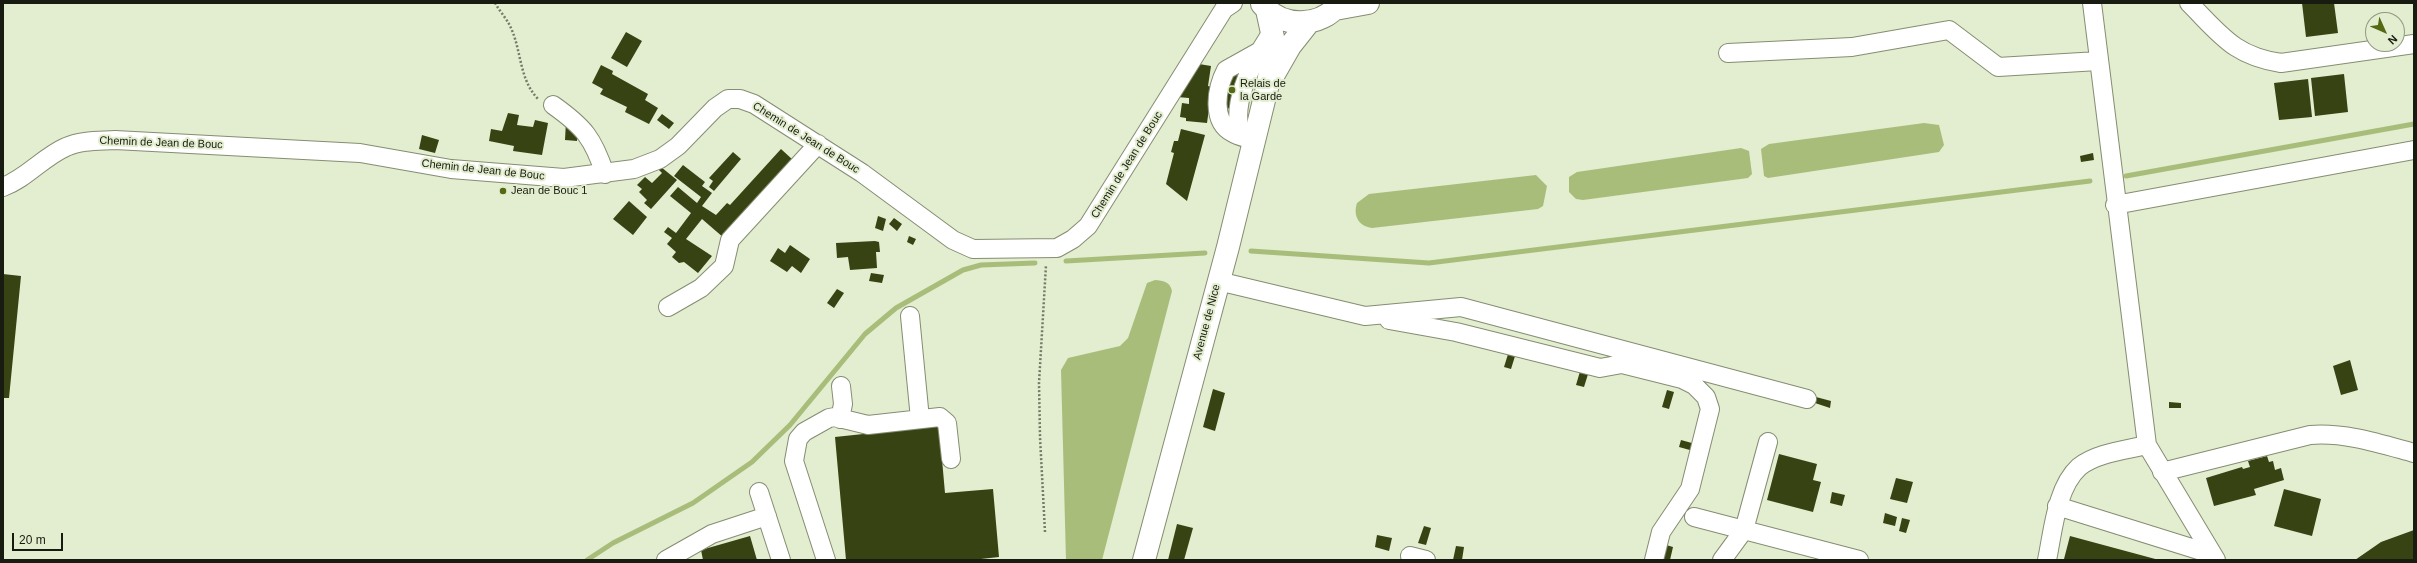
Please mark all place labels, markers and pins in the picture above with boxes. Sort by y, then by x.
place label: Relais de la Garde [1240,77,1286,103]
marker: Relais de la Garde [1227,85,1237,95]
place label: Jean de Bouc 1 [511,184,587,198]
marker: Jean de Bouc 1 [498,186,508,196]

